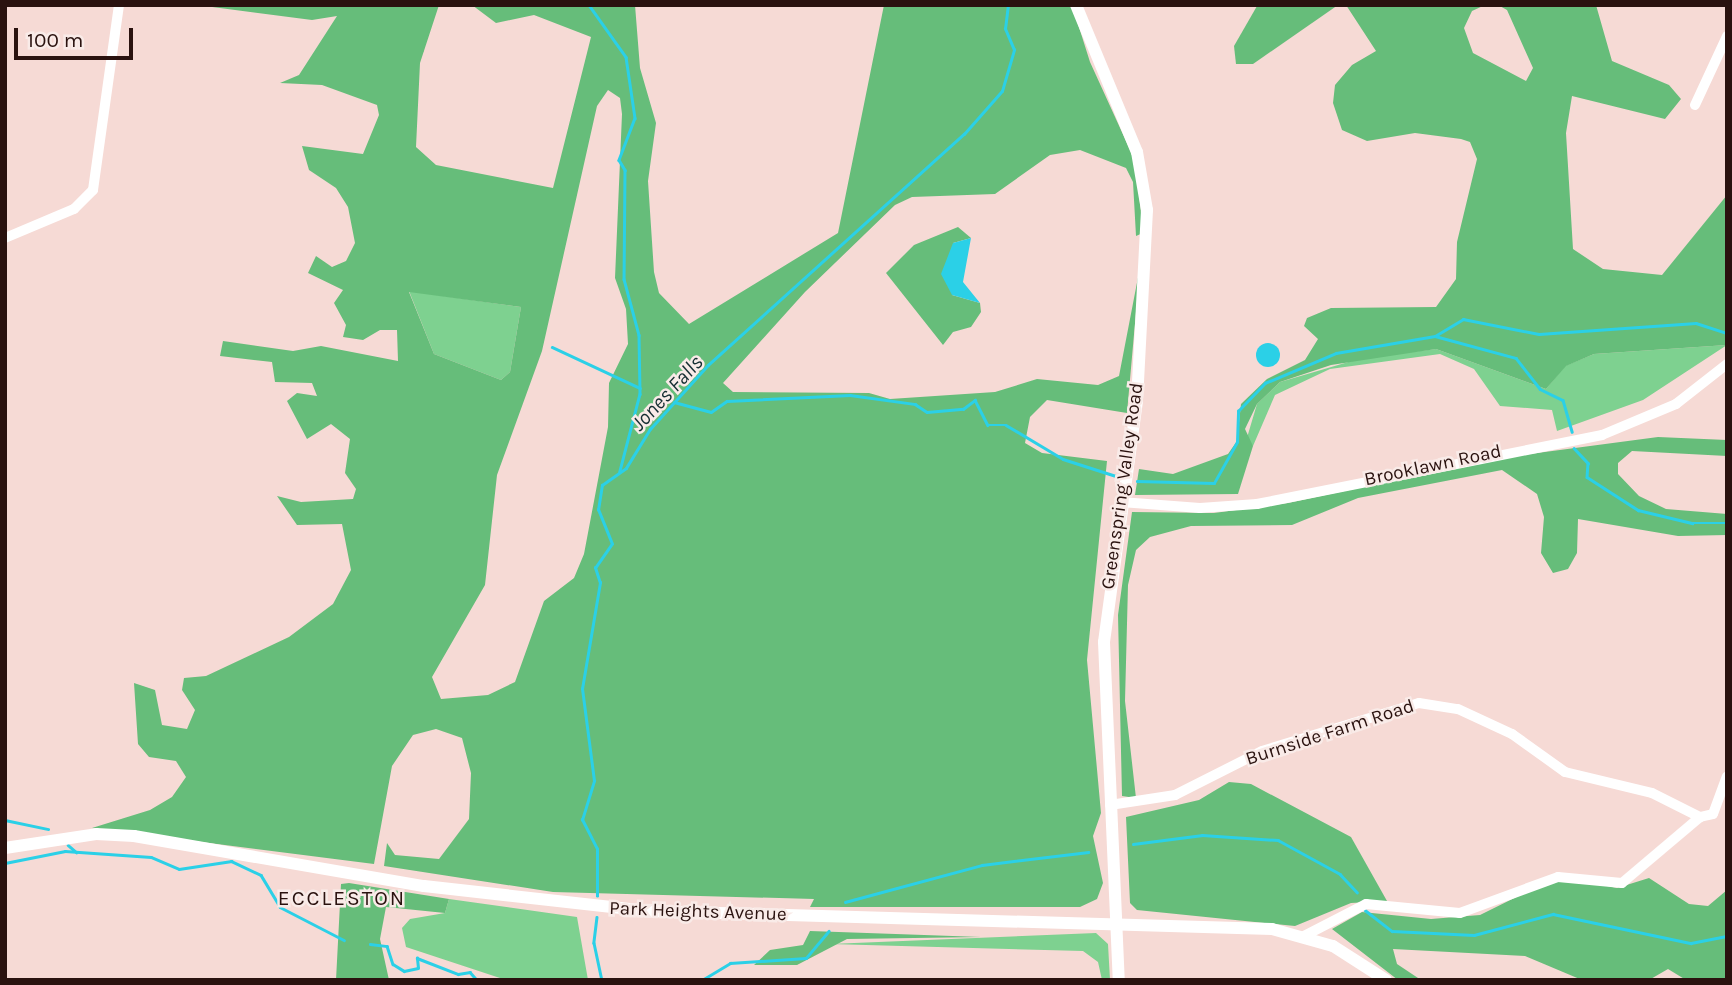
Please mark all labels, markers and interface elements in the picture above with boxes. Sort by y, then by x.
scale bar [18,14,136,58]
text: 100 m [27,28,84,52]
water label: Jones Falls [626,350,708,436]
street label: Greenspring Valley Road [1097,381,1149,591]
street label: Brooklawn Road [1362,440,1504,492]
street label: Burnside Farm Road [1243,695,1417,771]
district label: ECCLESTON [279,885,405,911]
street label: Park Heights Avenue [609,898,787,926]

